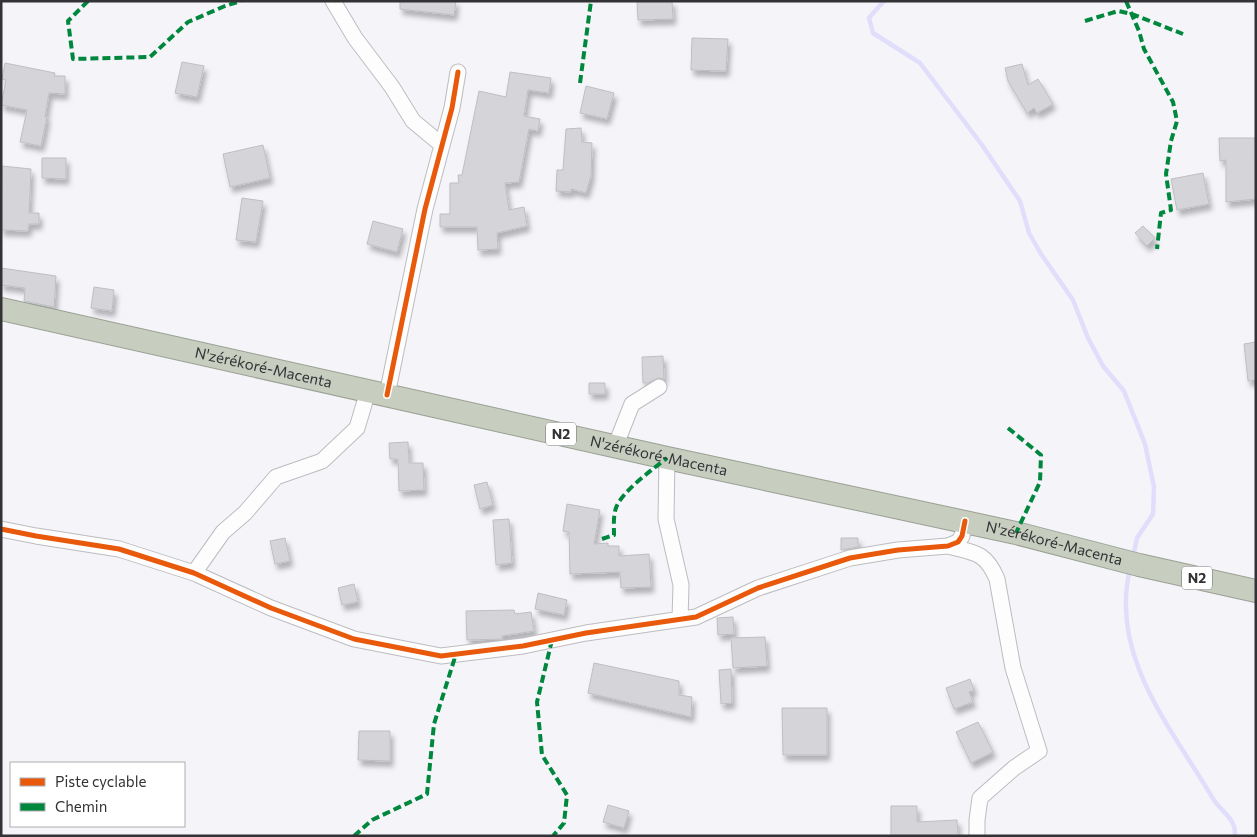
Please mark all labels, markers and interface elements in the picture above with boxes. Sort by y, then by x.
street label: N'zérékoré-Macenta [193,343,334,391]
road number: N2 [546,422,576,446]
street label: N'zérékoré-Macenta [589,431,729,479]
street label: N'zérékoré-Macenta [985,517,1125,568]
road number: N2 [1182,566,1212,590]
legend [10,762,185,827]
text: Piste cyclable [55,772,147,790]
text: Chemin [55,797,107,815]

